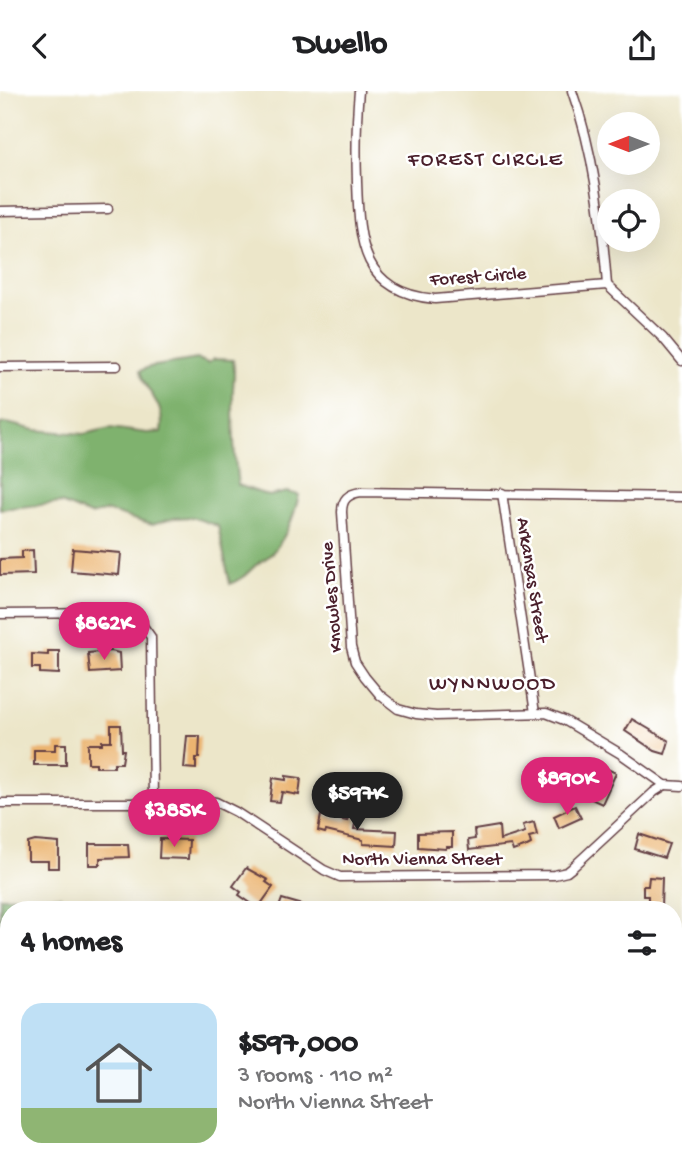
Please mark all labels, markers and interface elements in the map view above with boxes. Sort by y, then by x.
icon: back [21,27,59,65]
text: Dwello [295,27,387,65]
icon: share [623,27,661,65]
north arrow [597,112,660,175]
map controls [597,112,660,252]
district label: FOREST CIRCLE [407,149,564,174]
button: locate [597,189,660,252]
street label: Forest Circle [428,263,527,293]
street label: Arkansas Street [510,516,553,646]
street label: Knowles Drive [317,541,349,653]
pin: $862K [55,603,153,662]
text: $862K [75,611,133,638]
district label: WYNNWOOD [429,673,557,698]
pin: $890K [518,757,616,817]
text: $890K [537,766,597,793]
pin: $597K [308,773,406,832]
text: $597K [328,781,386,808]
pin: $385K [125,789,223,849]
text: $385K [144,798,204,825]
street label: North Vienna Street [342,849,504,872]
icon: filters [623,924,661,962]
text: 4 homes [21,926,122,961]
text: $597,000 [238,1028,358,1063]
icon: home [77,1031,161,1115]
text: 3 rooms · 110 m² [238,1063,393,1090]
text: North Vienna Street [238,1090,431,1117]

